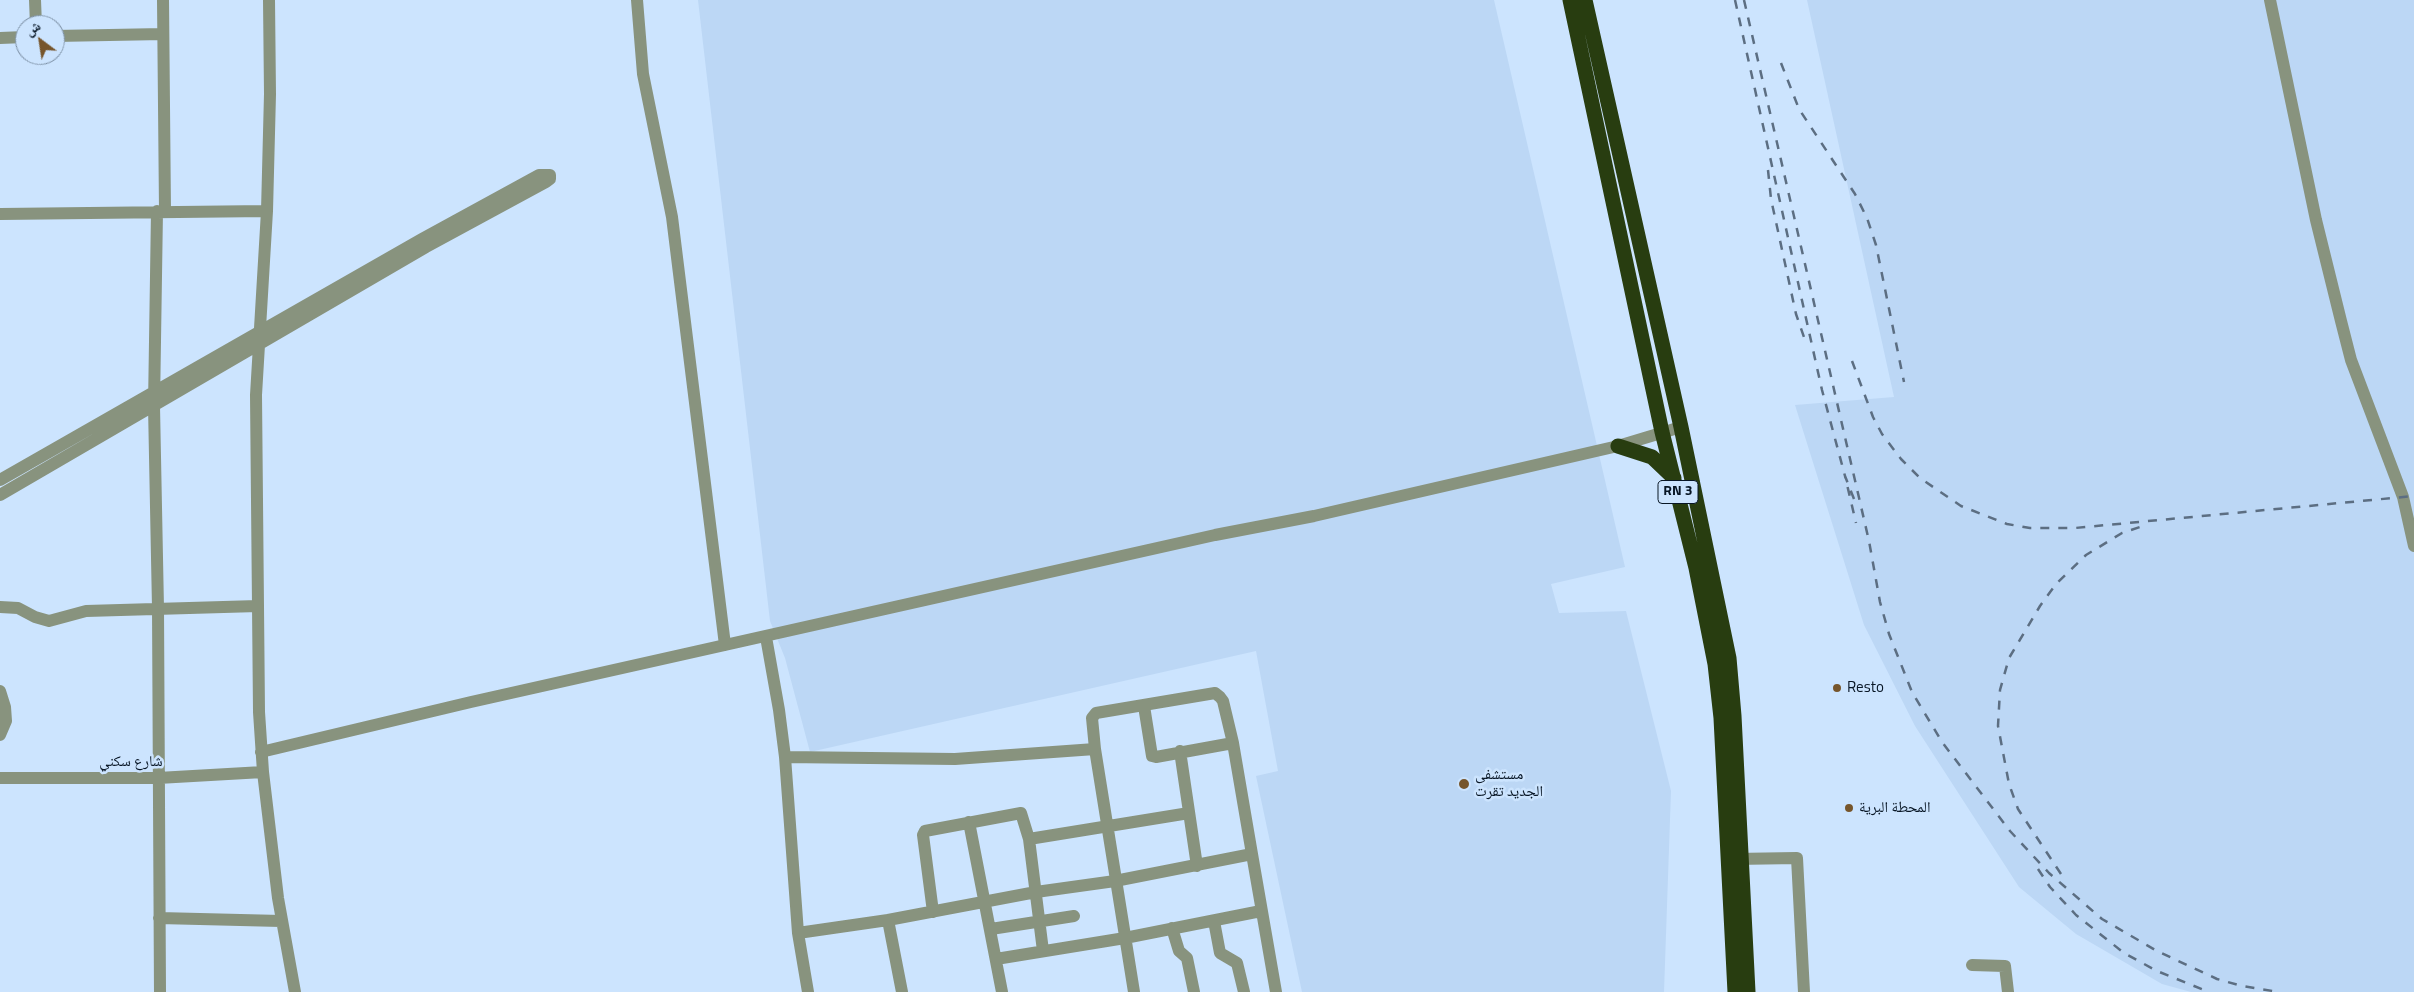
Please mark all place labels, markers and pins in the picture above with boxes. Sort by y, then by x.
place label: Resto [1847,679,1884,697]
marker: Resto [1831,682,1843,694]
place label: مستشفى الجديد تقرت [1475,766,1543,801]
marker: مستشفى الجديد تقرت [1457,777,1471,791]
place label: المحطة البرية [1859,799,1931,817]
marker: المحطة البرية [1843,802,1855,814]

